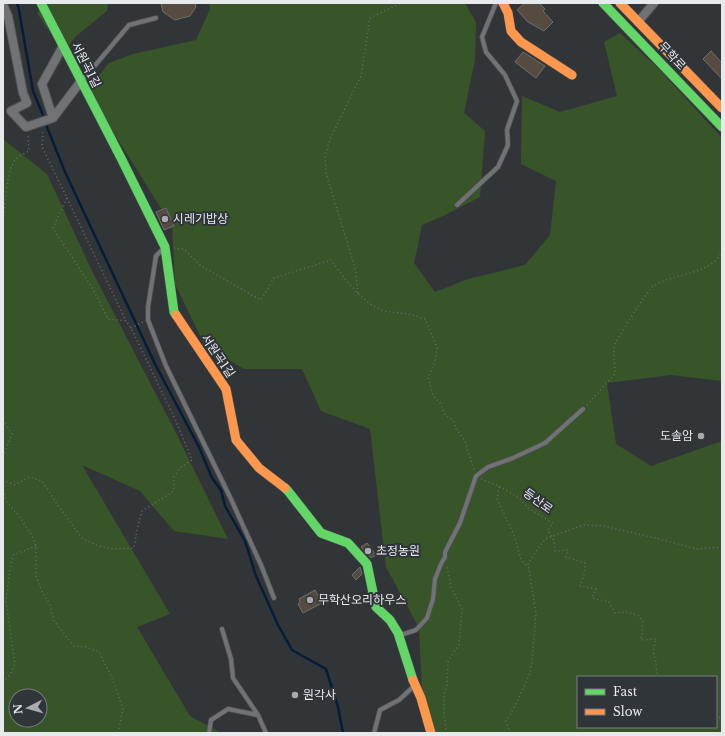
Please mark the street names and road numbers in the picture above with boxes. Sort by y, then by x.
street label: 무학로 [656,38,689,73]
street label: 서원곡1길 [69,39,104,90]
street label: 서원곡1길 [198,331,238,380]
street label: 등산로 [520,485,556,516]

